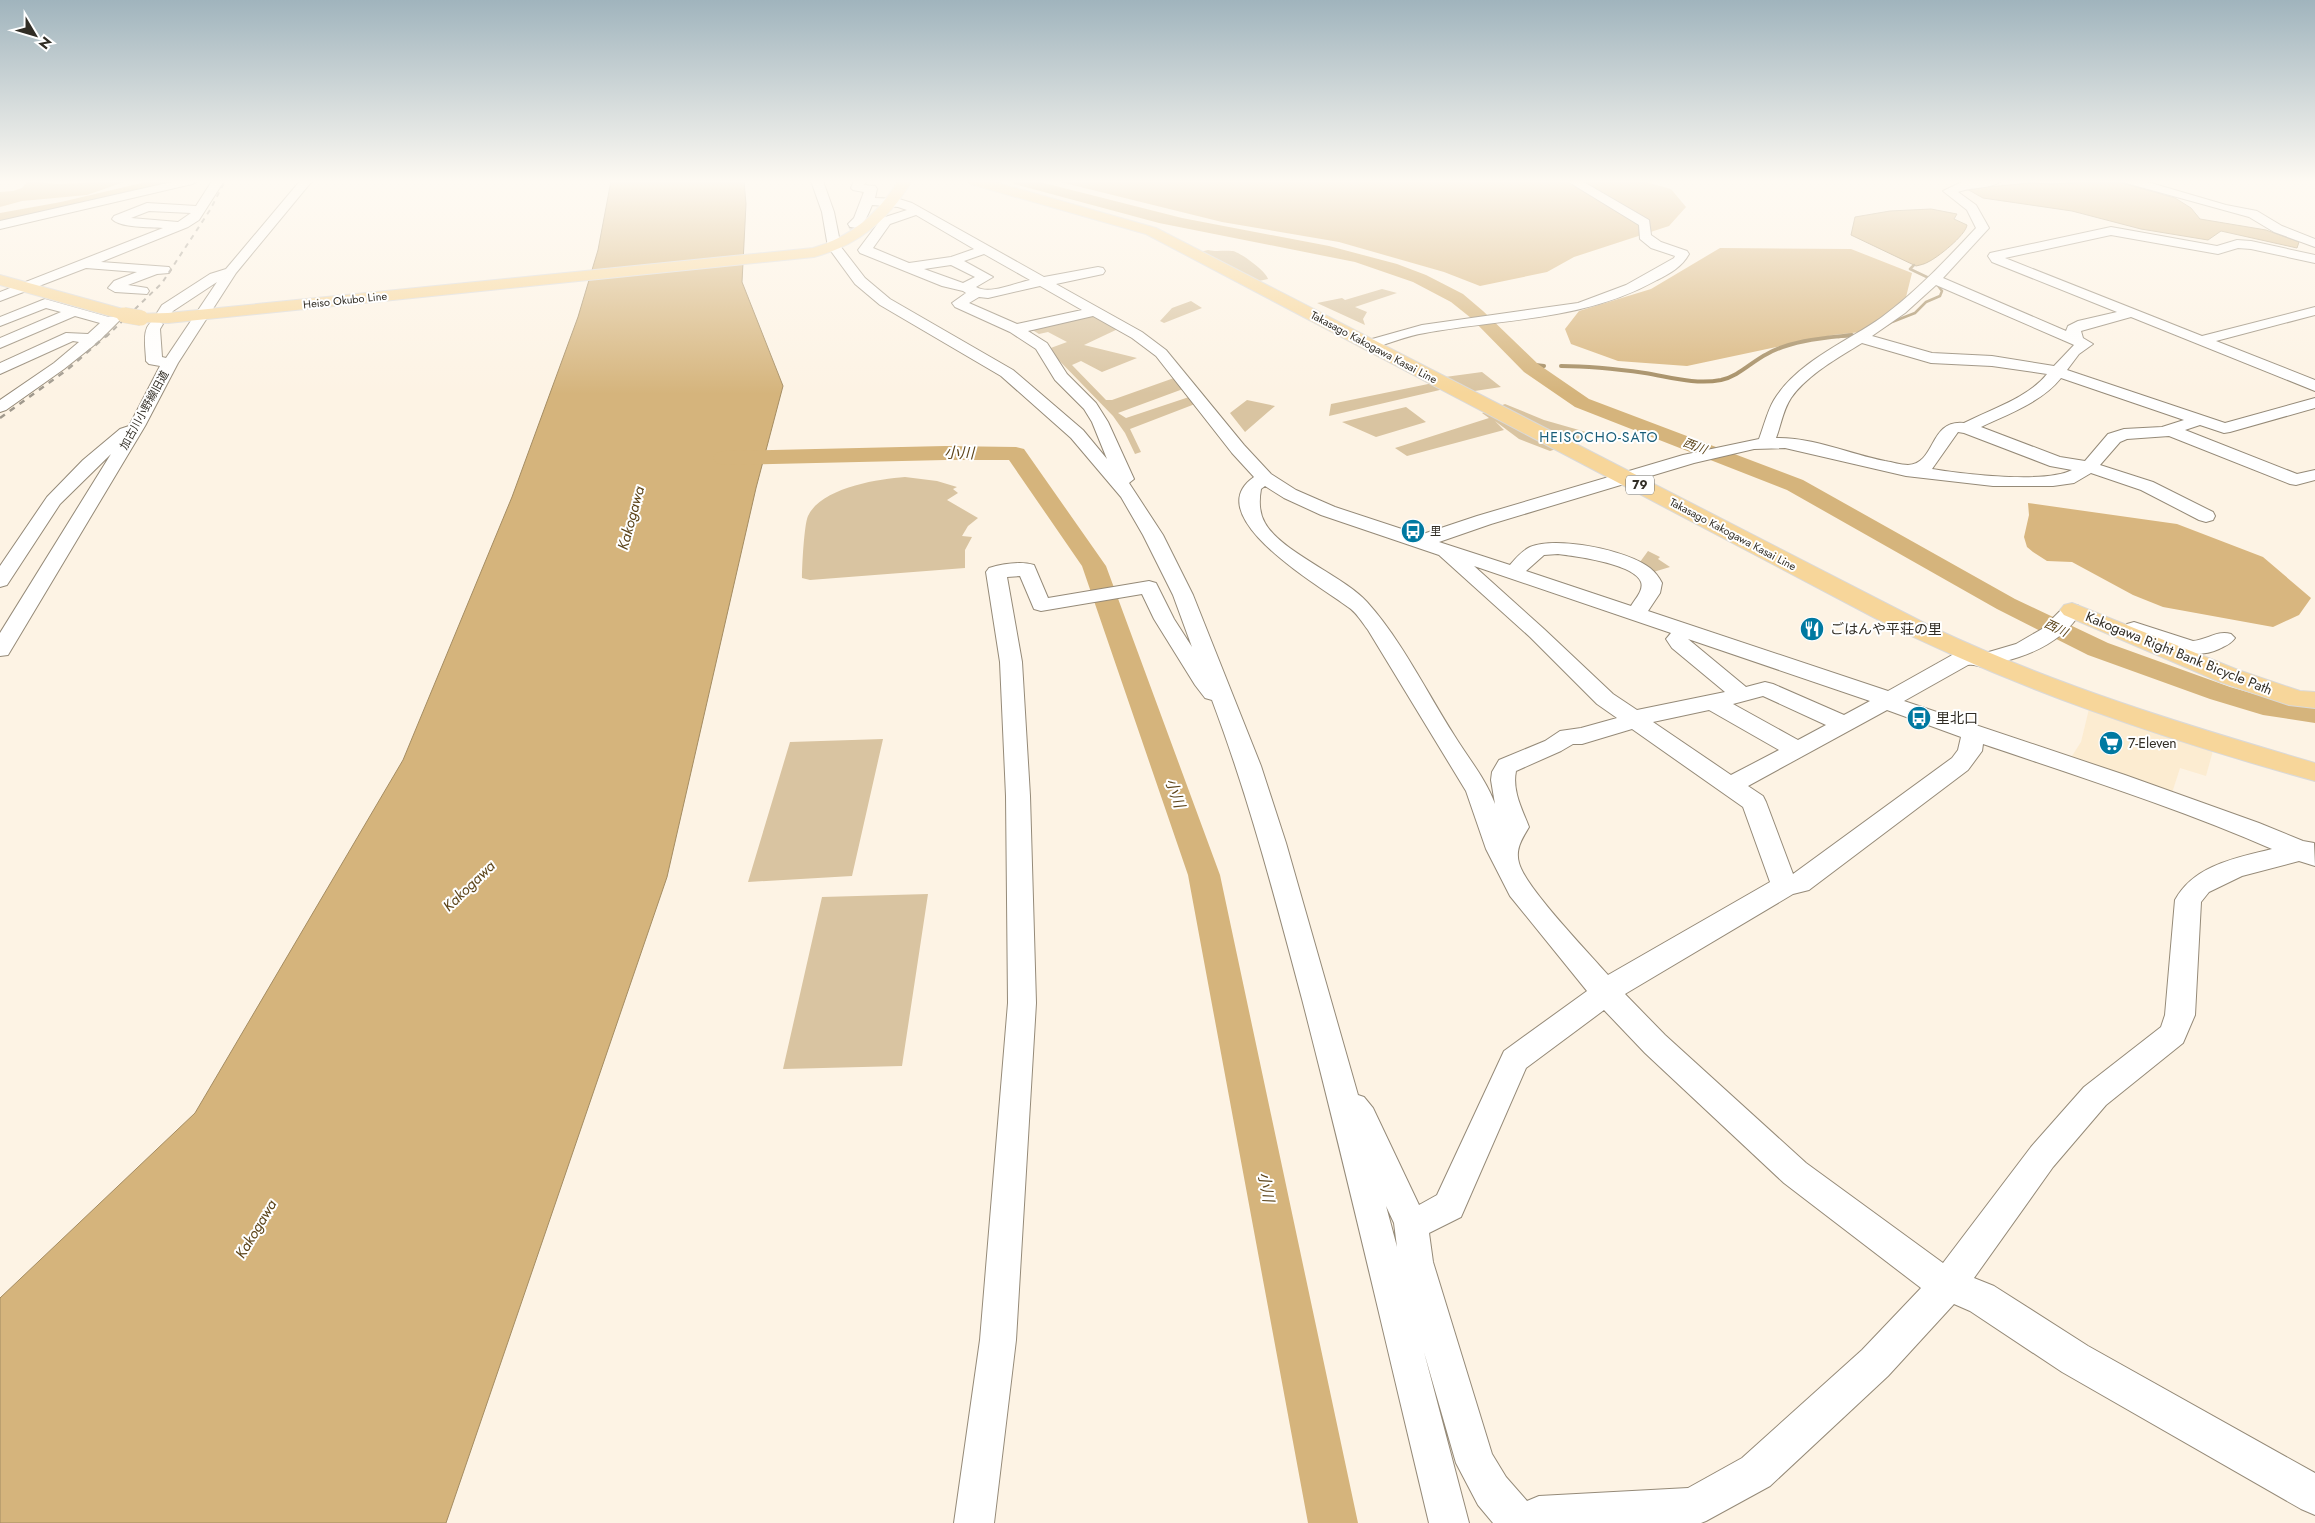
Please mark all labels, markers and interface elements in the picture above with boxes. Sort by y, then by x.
north arrow [10,10,60,60]
text: N [34,32,57,54]
street label: Heiso Okubo Line [302,288,388,312]
street label: Takasago Kakogawa Kasai Line [1308,307,1440,387]
street label: 加古川小野線旧道 [116,368,172,452]
district label: HEISOCHO-SATO [1539,427,1659,447]
water label: 西川 [1681,433,1711,459]
water label: 小川 [944,442,976,464]
road number: 79 [1626,476,1654,494]
water label: Kakogawa [612,483,650,552]
street label: Takasago Kakogawa Kasai Line [1667,494,1799,574]
bus stop icon: 里 [1400,518,1426,544]
place label: 里 [1430,523,1441,539]
street label: Kakogawa Right Bank Bicycle Path [2082,606,2276,700]
water label: 西川 [2041,615,2073,642]
restaurant icon: ごはんや平荘の里 [1799,616,1825,642]
place label: ごはんや平荘の里 [1830,619,1942,639]
bus stop icon: 里北口 [1906,705,1932,731]
place label: 里北口 [1936,708,1978,728]
supermarket icon: 7-Eleven [2098,730,2124,756]
place label: 7-Eleven [2128,733,2177,753]
water label: 小川 [1160,775,1191,813]
water label: Kakogawa [438,855,501,917]
water label: 小川 [1252,1170,1280,1206]
water label: Kakogawa [230,1195,283,1263]

